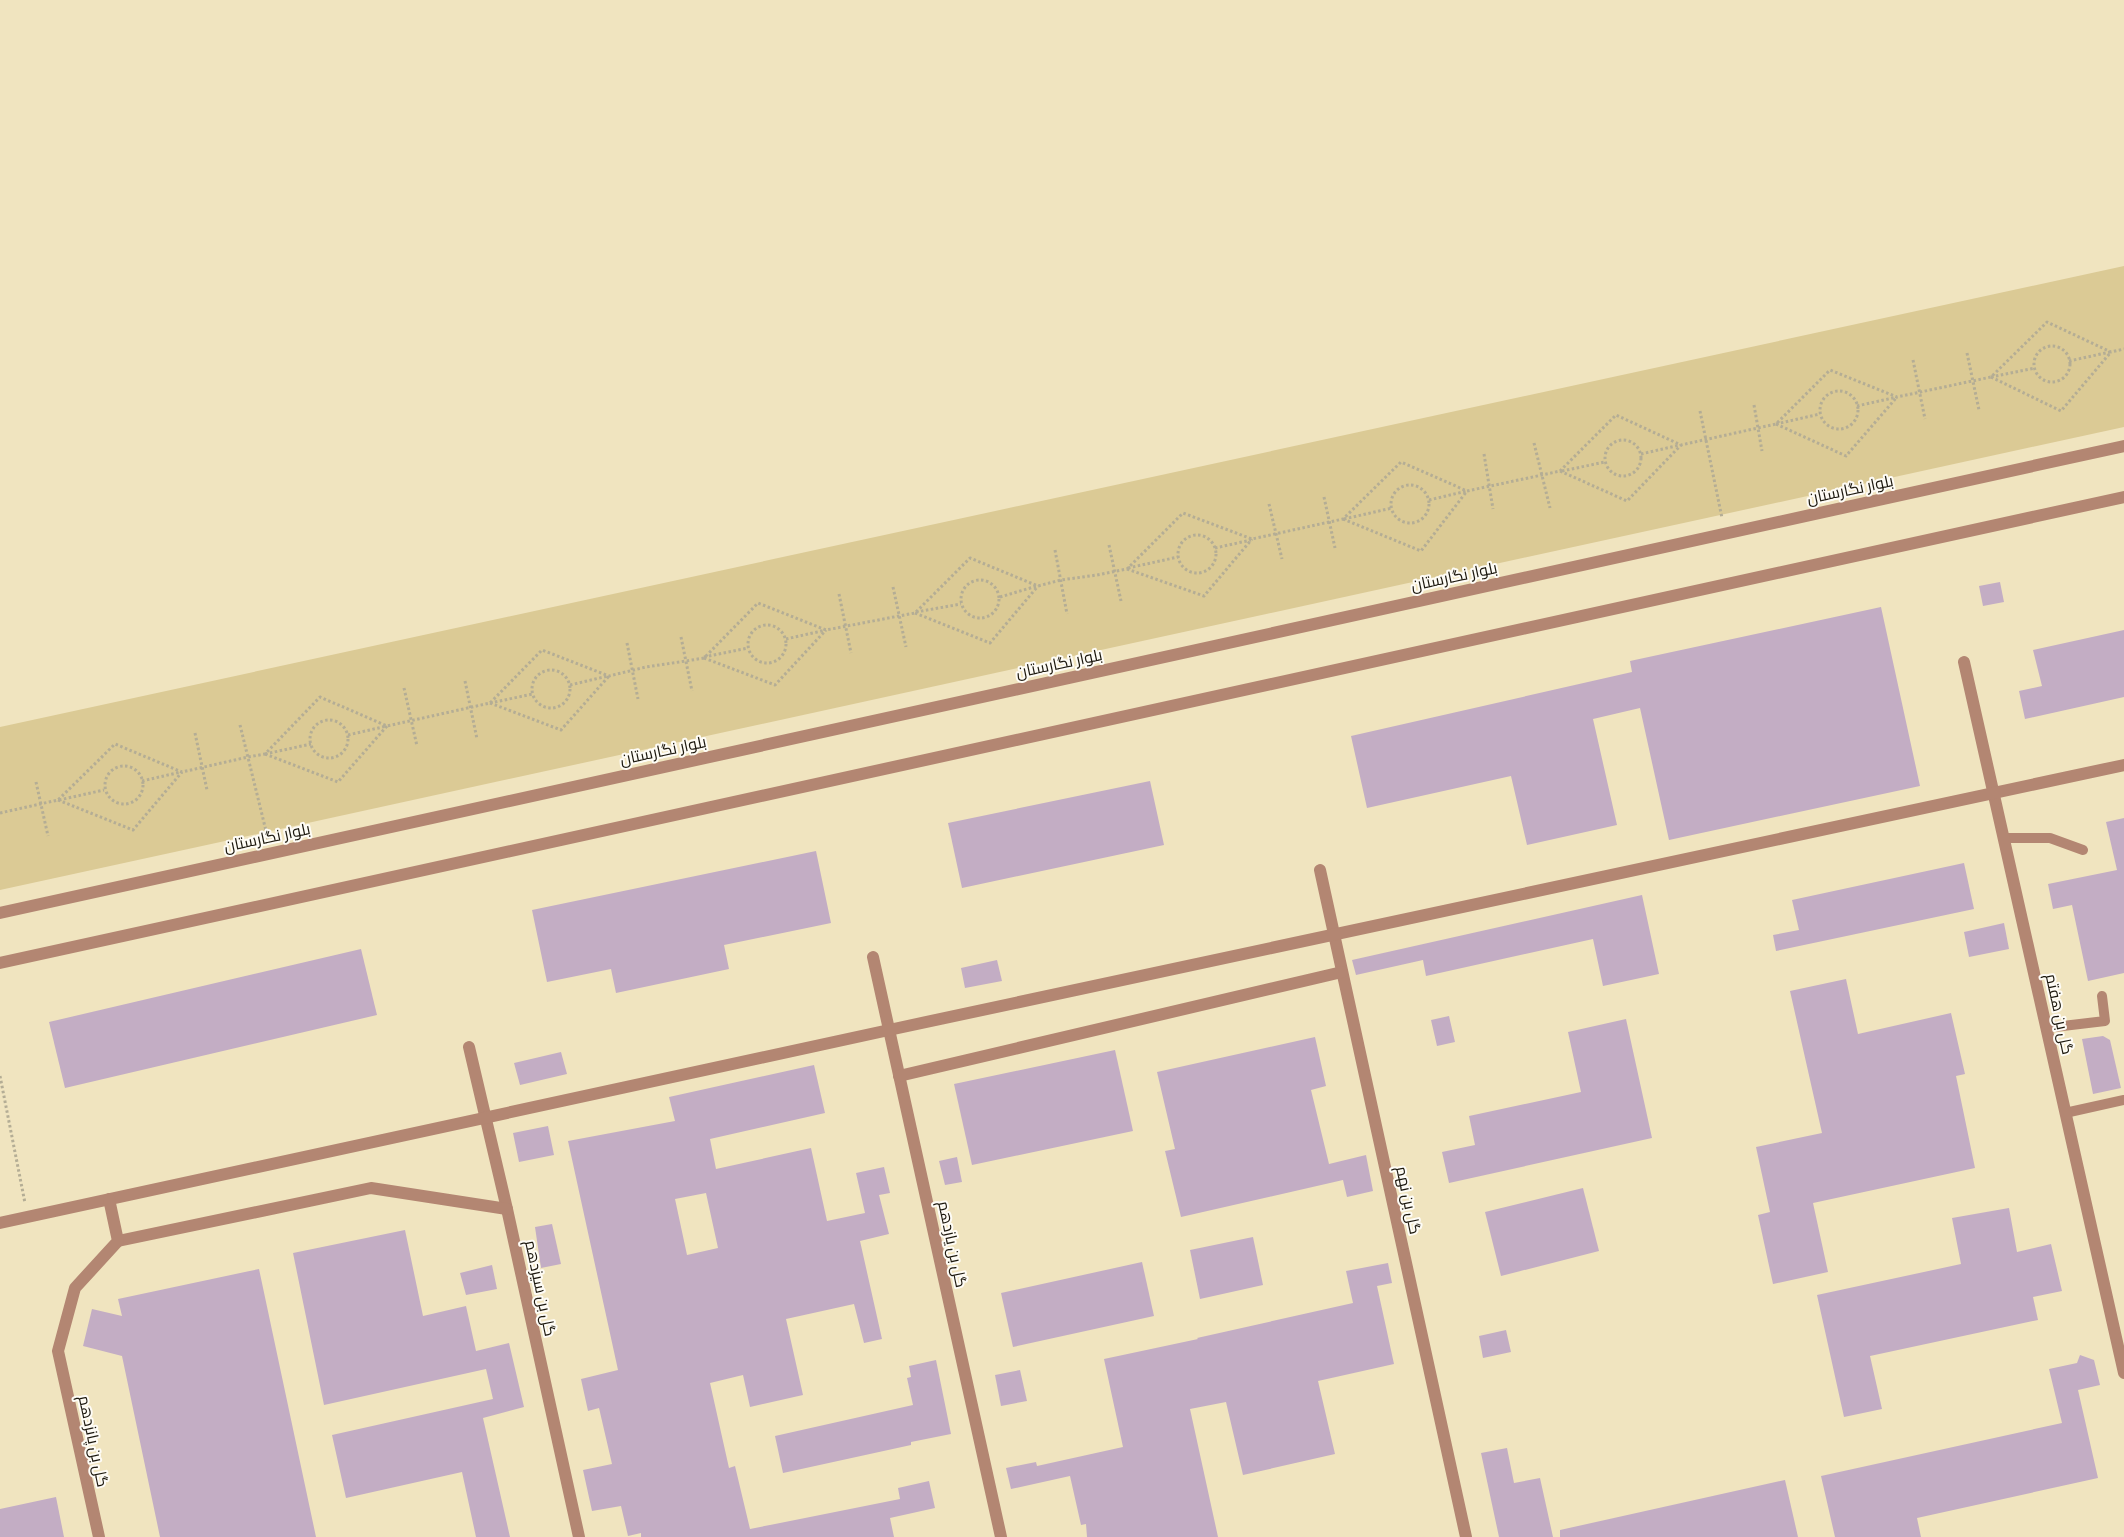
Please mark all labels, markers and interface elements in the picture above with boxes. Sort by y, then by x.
street label: بلوار نگارستان [1805,470,1895,509]
street label: بلوار نگارستان [1409,557,1499,596]
street label: بلوار نگارستان [1014,644,1104,683]
street label: بلوار نگارستان [618,731,708,770]
street label: بلوار نگارستان [222,818,312,857]
street label: گل بن هفتم [2040,972,2078,1057]
street label: گل بن نهم [1390,1164,1426,1236]
street label: گل بن یازدهم [932,1199,972,1290]
street label: گل بن سیزدهم [519,1238,561,1338]
street label: گل بن پانزدهم [73,1393,113,1489]

